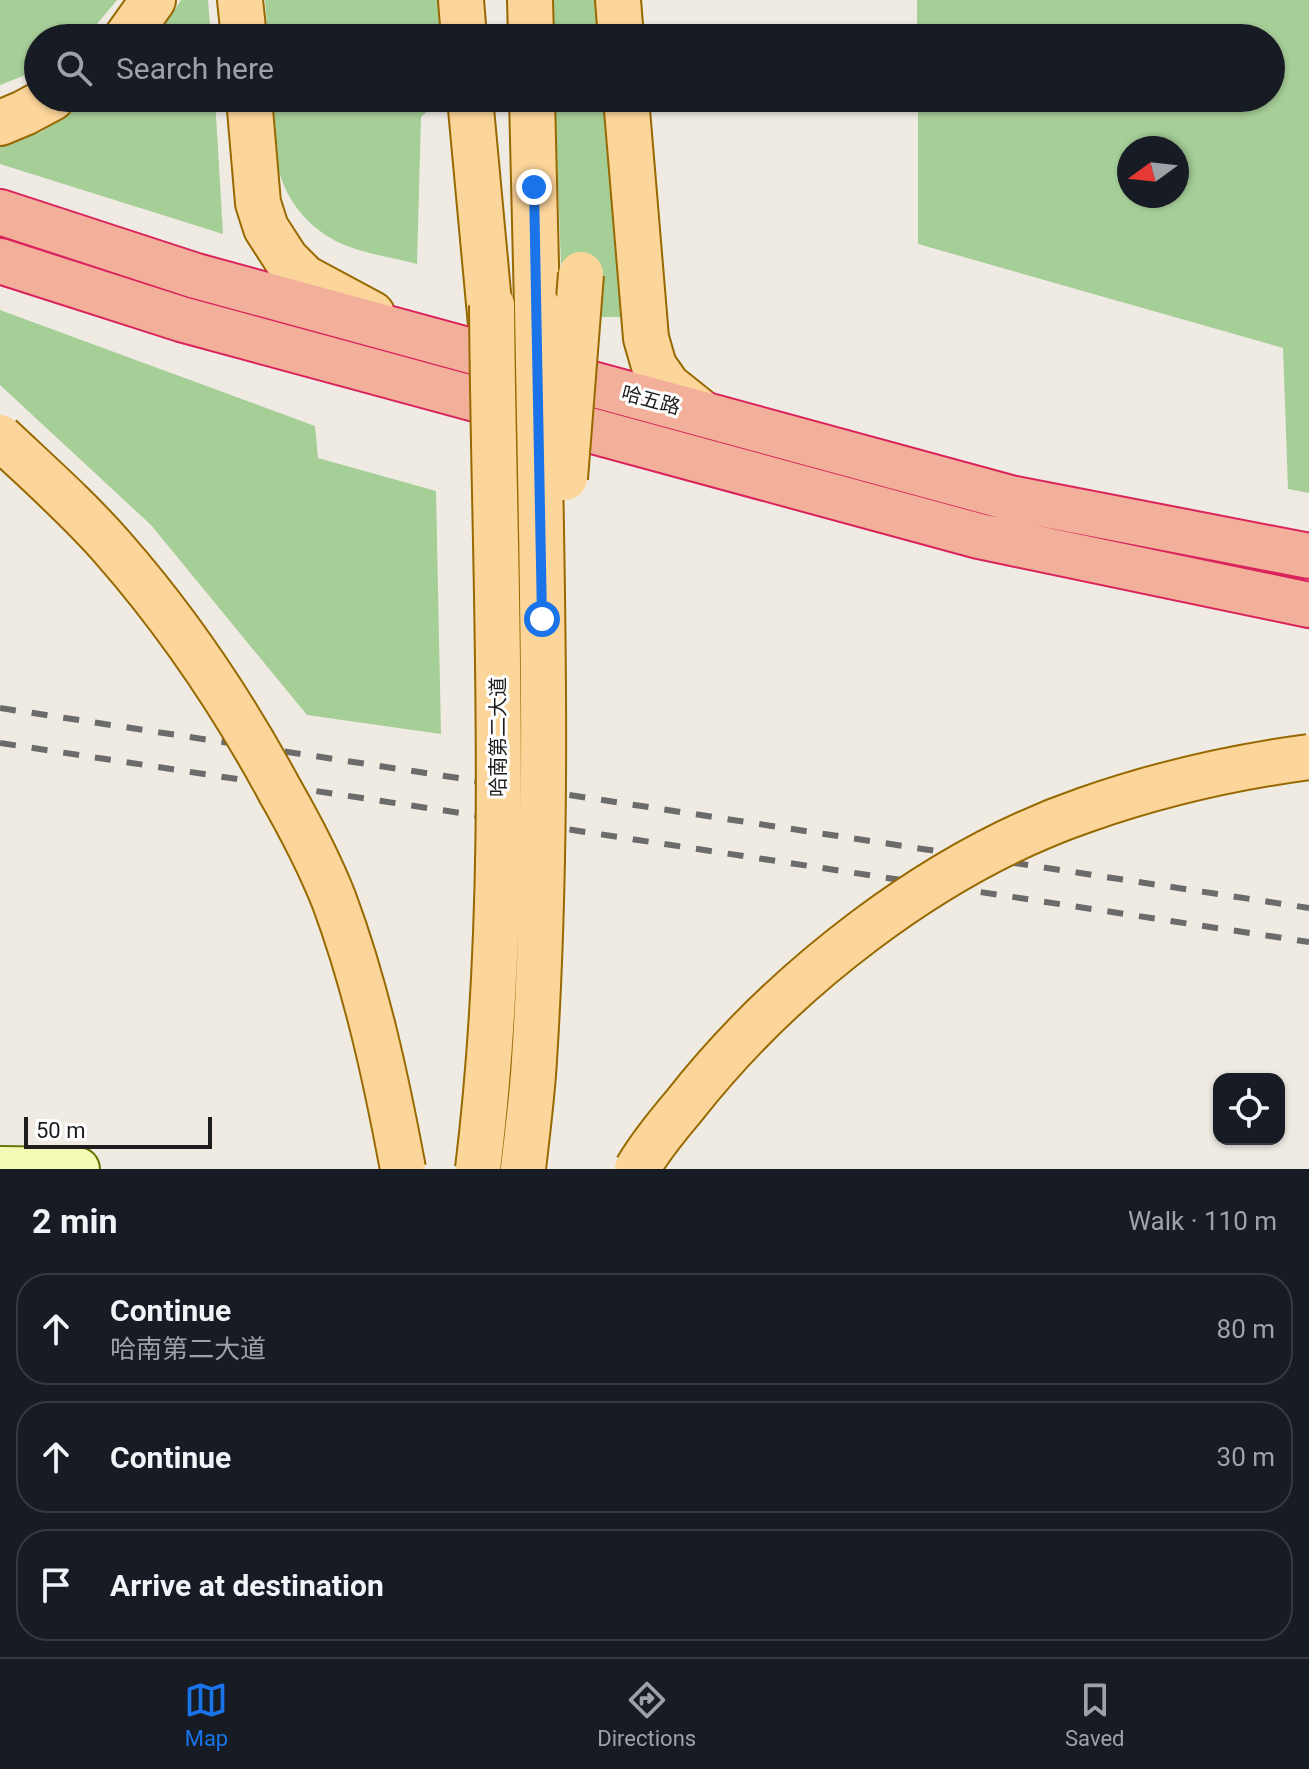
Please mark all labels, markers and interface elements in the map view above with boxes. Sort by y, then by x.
search box [24,24,1285,112]
icon: search [52,46,96,90]
text: Search here [116,51,274,86]
north arrow [1117,136,1189,208]
route end [516,169,552,205]
street label: 哈五路 [619,381,683,419]
route start [524,601,560,637]
street label: 哈南第二大道 [486,677,510,797]
map controls [1213,1073,1285,1145]
button: locate [1213,1073,1285,1145]
scale bar [24,1113,212,1149]
text: 50 m [36,1118,85,1143]
text: 2 min [32,1201,117,1241]
text: Walk · 110 m [1128,1206,1277,1236]
text: Continue [110,1293,231,1328]
icon: ahead [34,1307,78,1351]
text: 80 m [1217,1314,1275,1344]
text: 哈南第二大道 [110,1334,266,1364]
icon: ahead [34,1435,78,1479]
text: Continue [110,1440,231,1475]
text: 30 m [1217,1442,1275,1472]
icon: arrive [34,1563,78,1607]
text: Arrive at destination [110,1568,384,1603]
tab: Map [184,1678,228,1751]
tab: Directions [597,1678,696,1751]
tab: Saved [1065,1678,1125,1751]

